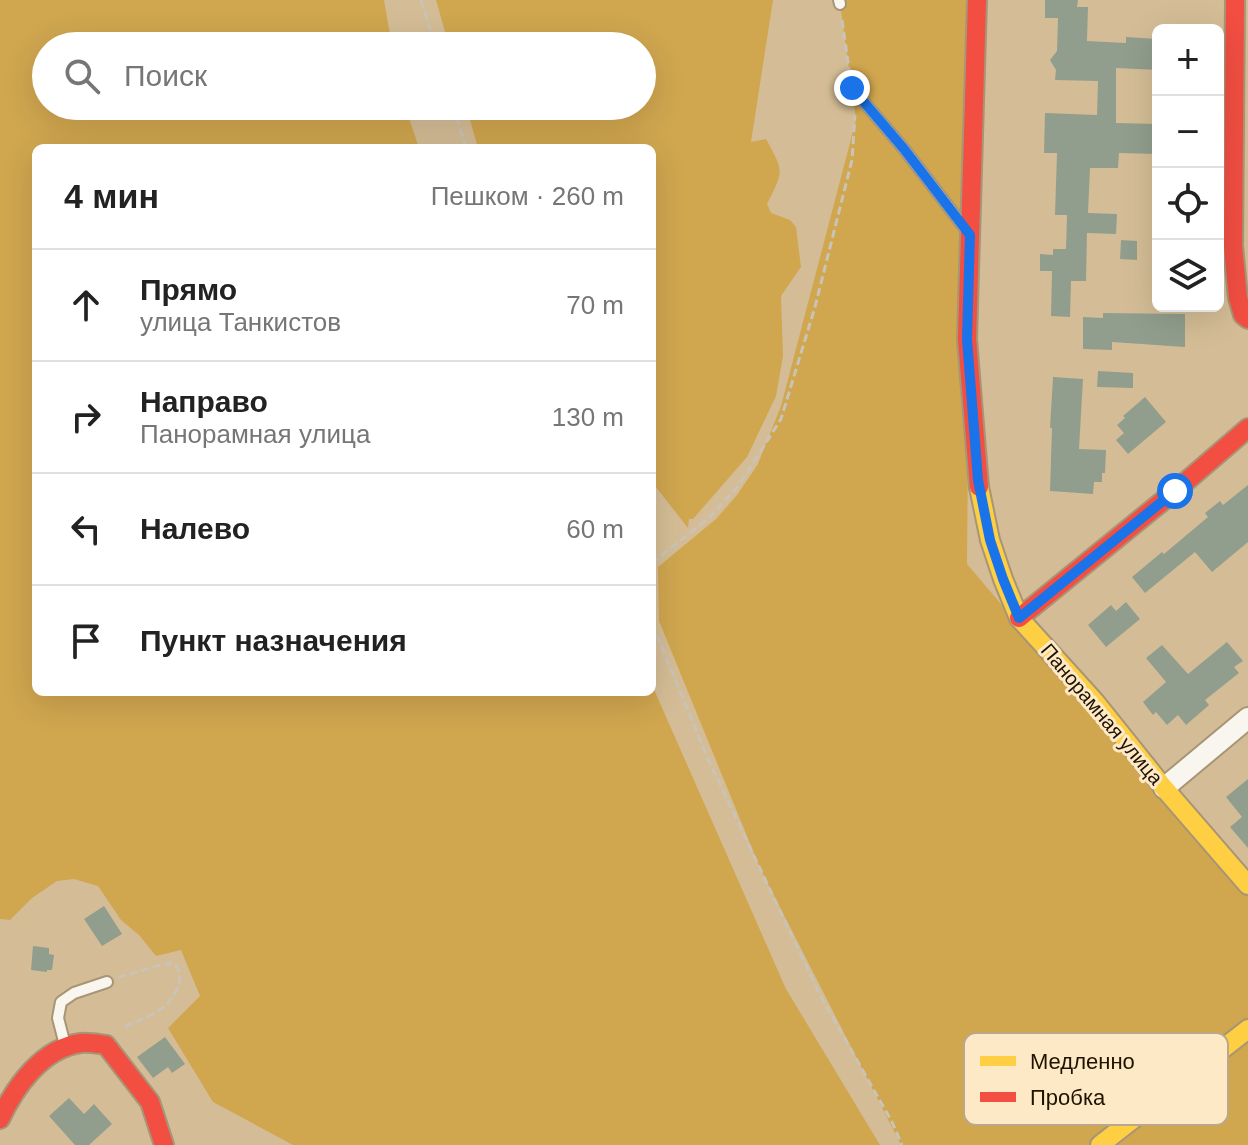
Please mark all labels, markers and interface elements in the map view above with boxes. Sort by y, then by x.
map controls [1152,24,1224,312]
button: + [1152,24,1224,96]
search box [32,32,656,120]
icon: search [60,54,104,98]
text: Поиск [124,59,207,92]
route end [834,70,870,106]
button: − [1152,96,1224,168]
button: locate [1152,168,1224,240]
text: 4 мин [64,177,159,215]
text: Пешком · 260 m [431,181,624,211]
button: layers [1152,240,1224,312]
text: Прямо [140,273,237,306]
icon: ahead [64,283,108,327]
text: 70 m [566,290,624,320]
text: улица Танкистов [140,307,341,337]
text: Направо [140,385,268,418]
icon: right [64,395,108,439]
text: 130 m [552,402,624,432]
text: Панорамная улица [140,419,370,449]
route start [1157,473,1193,509]
icon: left [64,507,108,551]
text: Налево [140,512,250,545]
text: 60 m [566,514,624,544]
icon: arrive [64,619,108,663]
text: Пункт назначения [140,624,407,657]
street label: Панорамная улица [1037,639,1168,790]
legend [964,1033,1228,1125]
text: Медленно [1030,1049,1135,1074]
text: Пробка [1030,1085,1106,1110]

